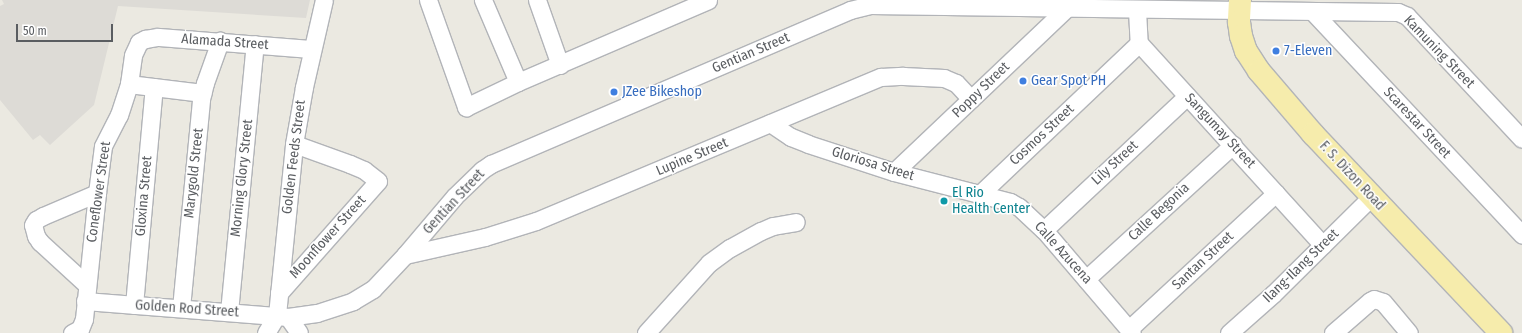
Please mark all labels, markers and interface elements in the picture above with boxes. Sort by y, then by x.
street label: Kamuning Street [1400,12,1478,92]
scale bar [18,16,115,42]
text: 50 m [23,24,47,38]
street label: Gentian Street [710,29,792,77]
street label: Alamada Street [181,31,269,53]
place label: 7-Eleven [1284,43,1332,59]
marker: 7-Eleven [1271,46,1281,56]
street label: Poppy Street [949,59,1013,121]
place label: Gear Spot PH [1031,73,1106,89]
marker: Gear Spot PH [1018,76,1028,86]
place label: JZee Bikeshop [622,84,702,100]
street label: Scarestar Street [1380,84,1454,162]
marker: JZee Bikeshop [609,87,619,97]
street label: Sangumay Street [1181,90,1259,172]
street label: Golden Feeds Street [279,99,309,215]
street label: Cosmos Street [1006,101,1078,169]
street label: Morning Glory Street [227,118,257,238]
street label: Marygold Street [181,127,207,219]
street label: Lupine Street [654,134,730,180]
street label: Lily Street [1088,137,1142,189]
street label: F. S. Dizon Road [1316,138,1388,214]
street label: Coneflower Street [84,140,114,244]
street label: Gloriosa Street [830,144,916,184]
street label: Gloxina Street [132,155,156,237]
street label: Gentian Street [420,166,488,238]
street label: Calle Begonia [1125,180,1193,244]
place label: El Rio Health Center [952,185,1030,218]
street label: Moonflower Street [286,192,370,282]
marker: El Rio Health Center [939,196,949,206]
street label: Calle Azucena [1031,218,1095,288]
street label: Ilang-Ilang Street [1260,226,1342,306]
street label: Santan Street [1169,228,1237,294]
street label: Golden Rod Street [134,297,240,321]

